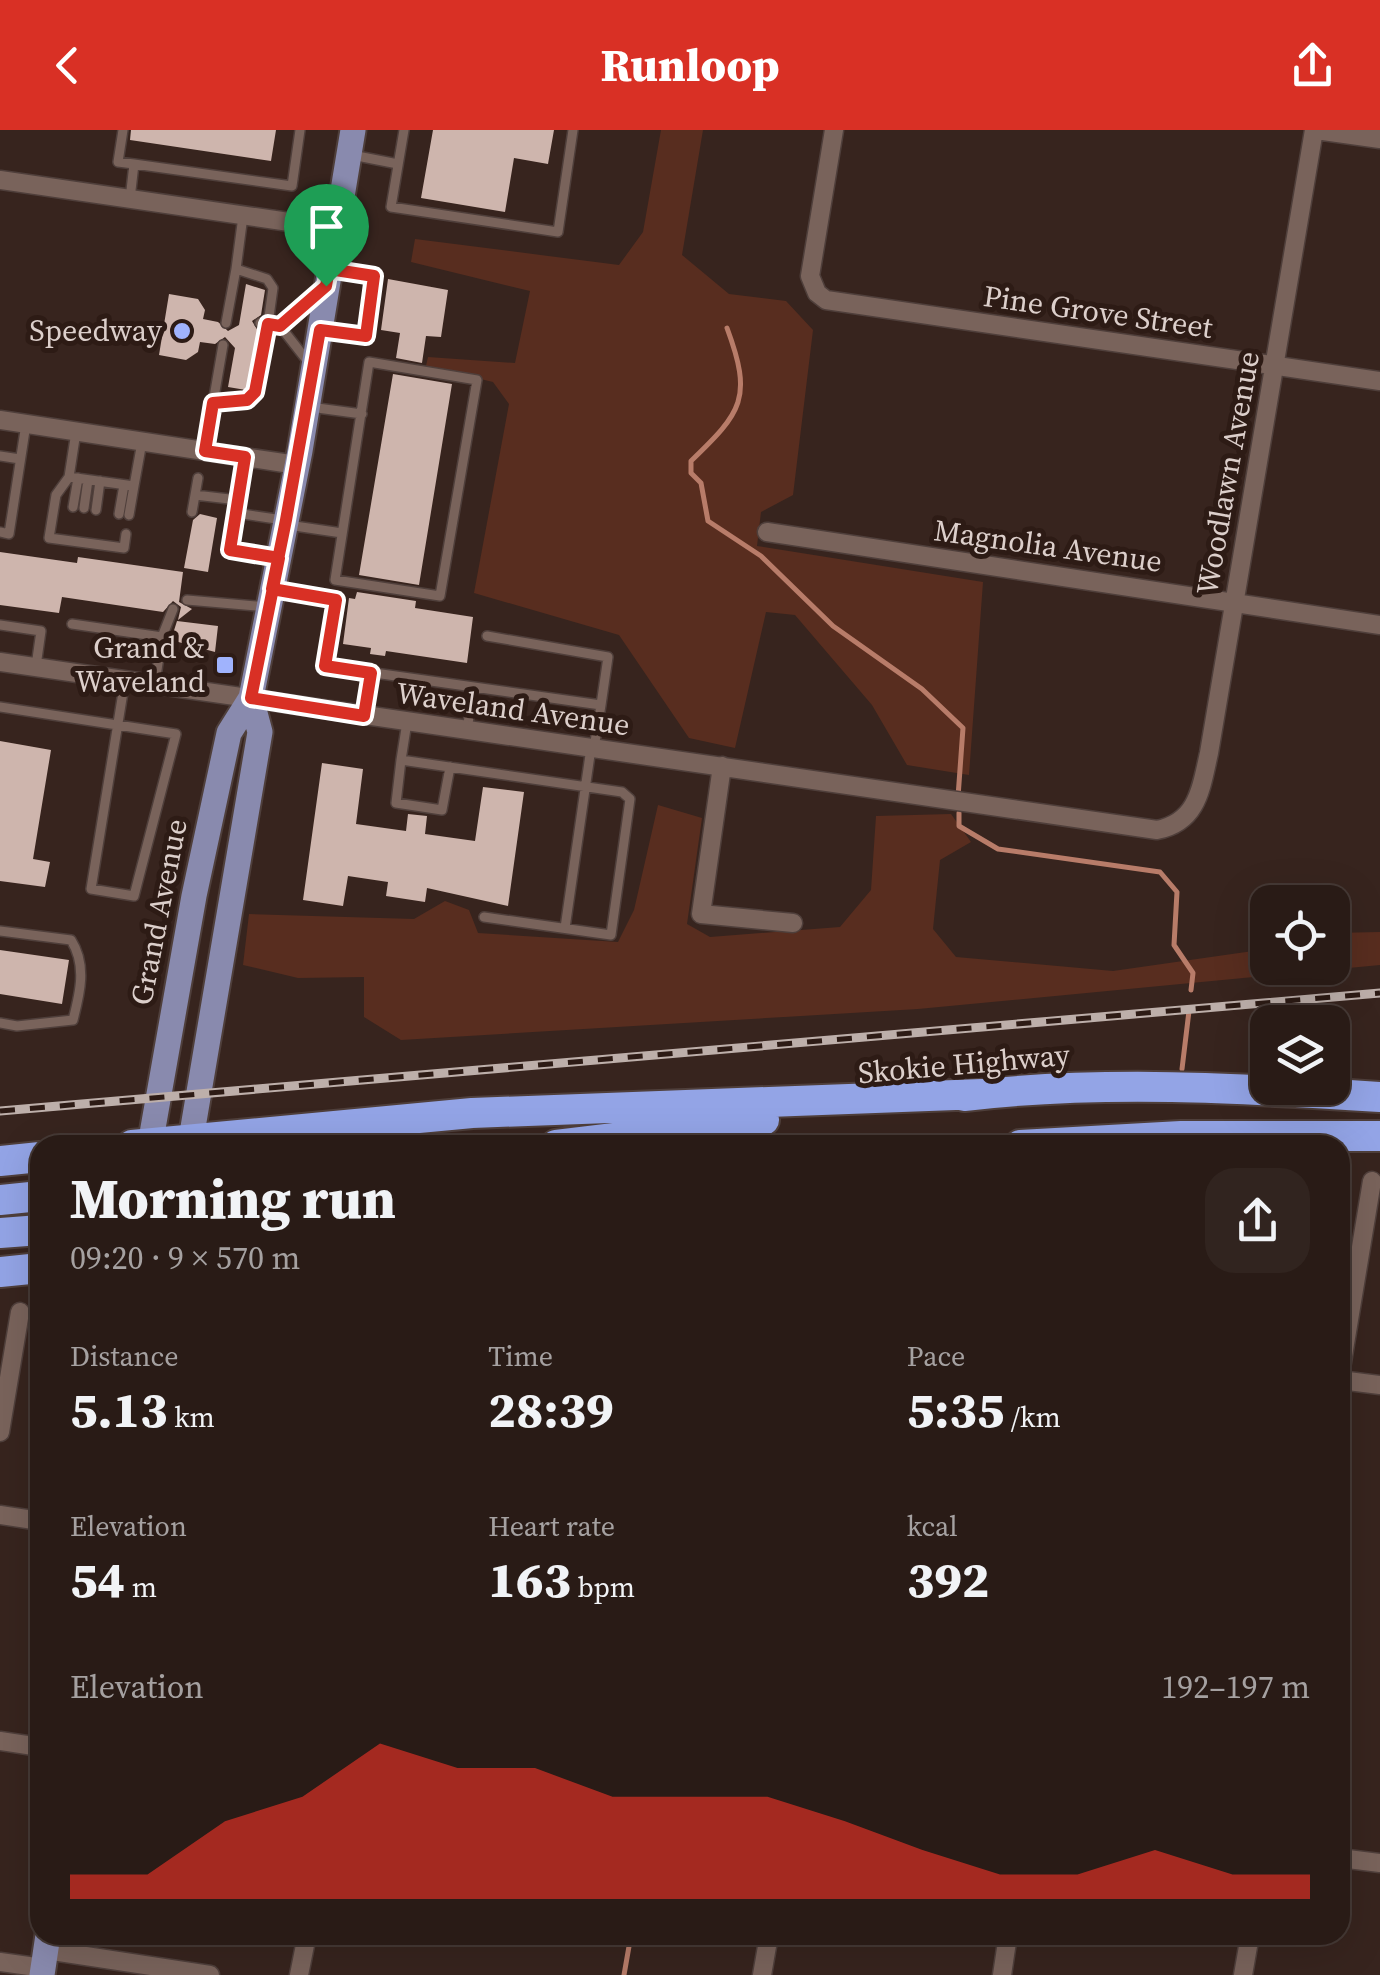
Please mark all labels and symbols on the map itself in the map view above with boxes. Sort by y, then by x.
pin [284,184,369,287]
street label: Pine Grove Street [981,275,1216,348]
place label: Speedway [29,310,163,351]
marker: Speedway [171,320,193,342]
street label: Woodlawn Avenue [1186,348,1269,598]
street label: Magnolia Avenue [931,509,1165,582]
place label: Grand & Waveland [75,627,205,702]
marker: Grand & Waveland [214,654,236,676]
street label: Waveland Avenue [394,672,632,745]
street label: Grand Avenue [120,815,197,1008]
street label: Skokie Highway [856,1034,1072,1093]

